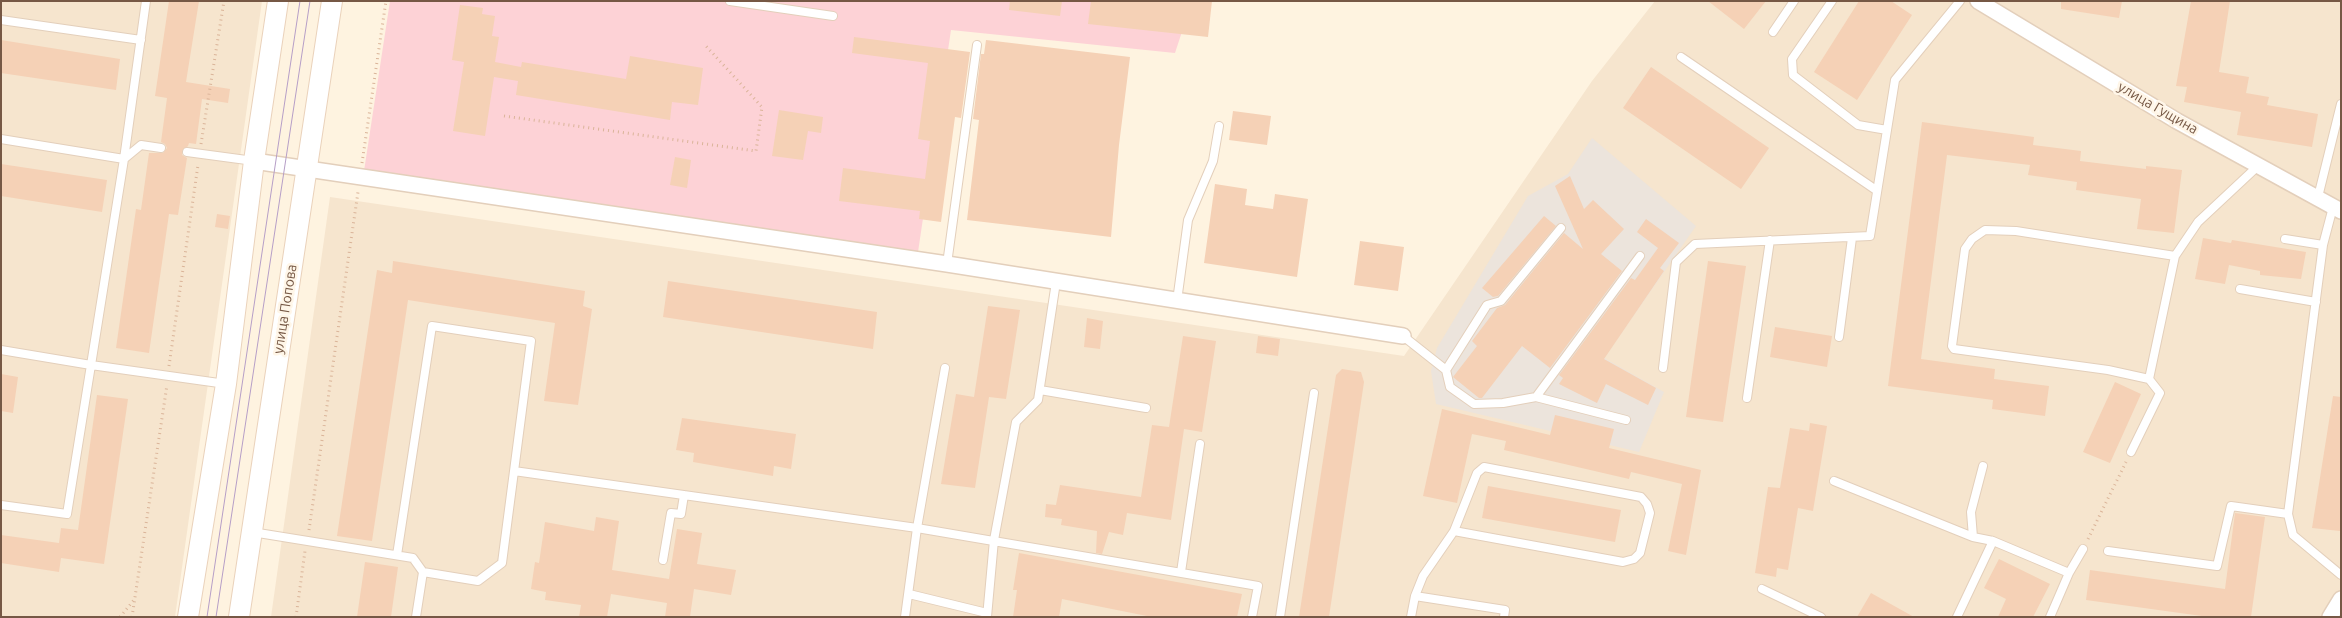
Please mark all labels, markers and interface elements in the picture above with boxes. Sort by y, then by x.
street label: улица Гущина [2115,78,2201,138]
street label: улица Попова [270,263,300,355]

